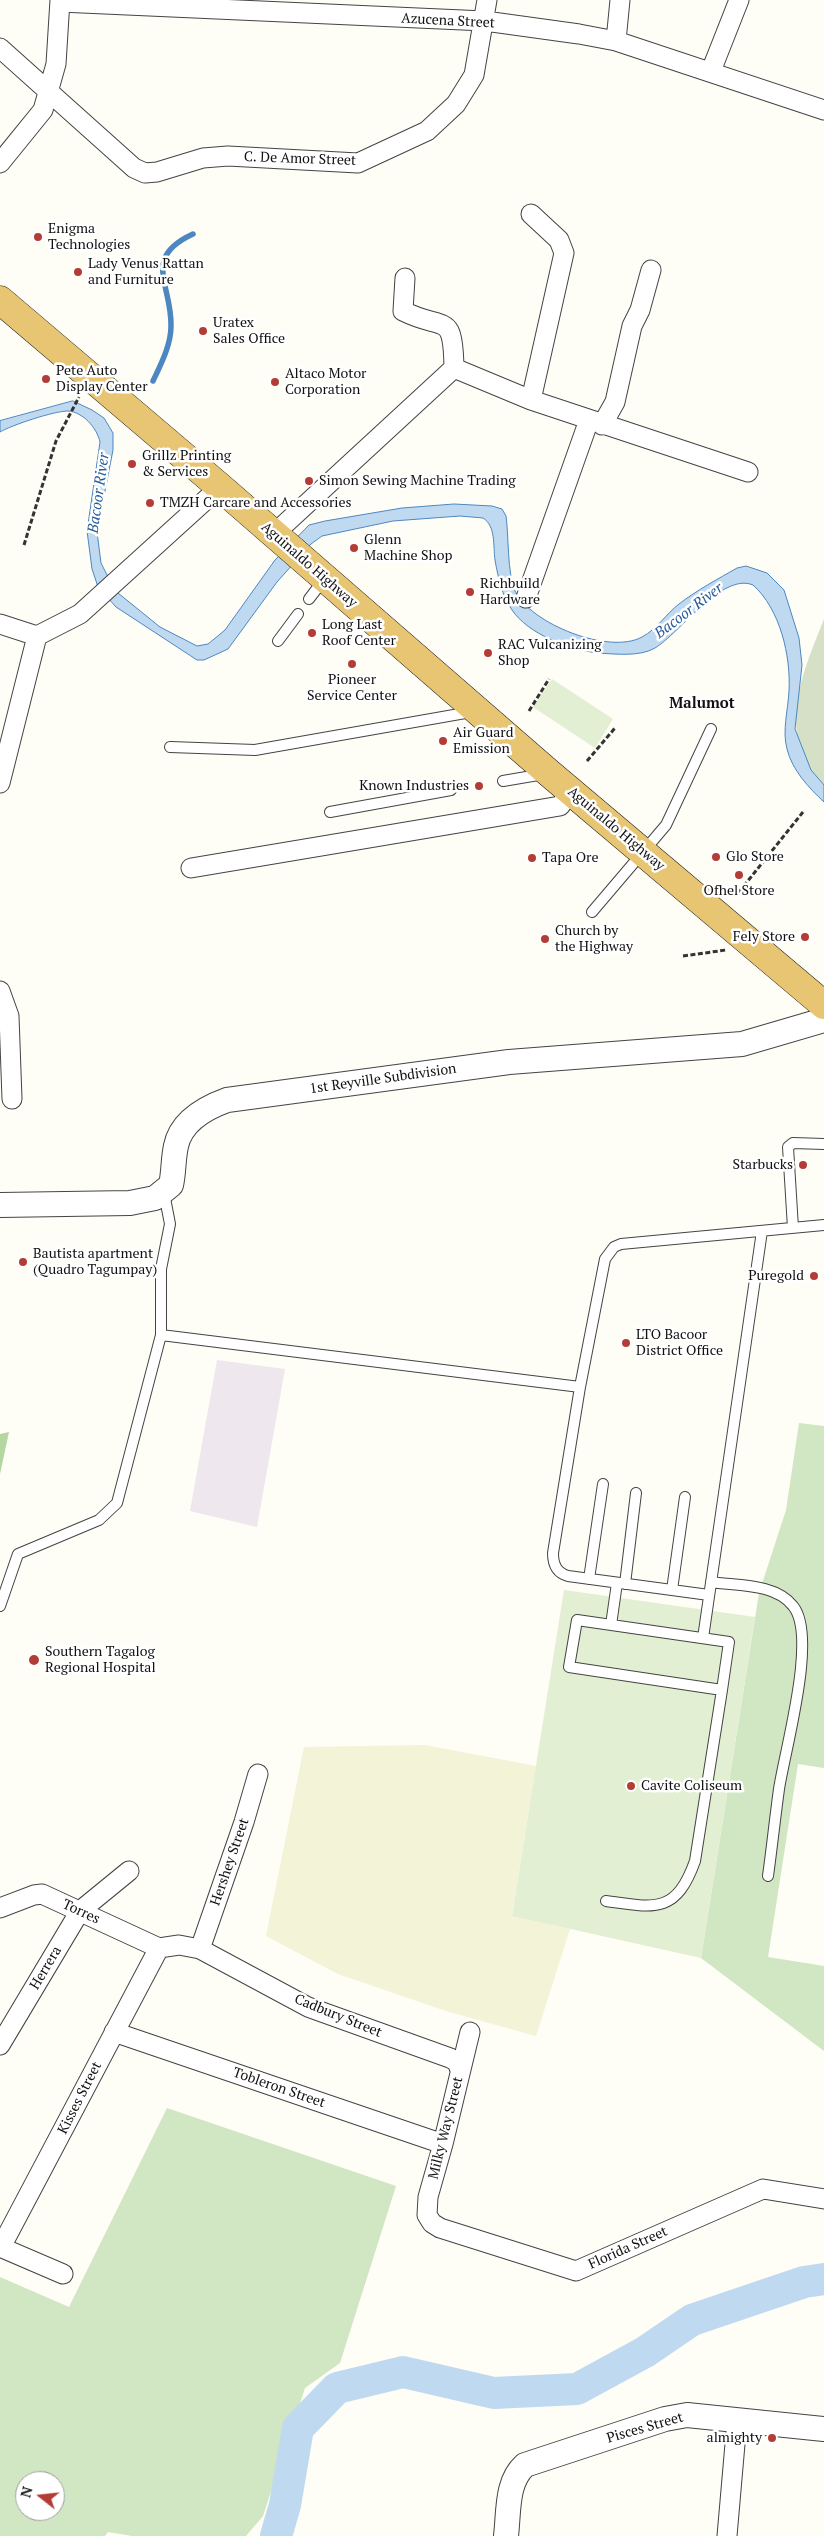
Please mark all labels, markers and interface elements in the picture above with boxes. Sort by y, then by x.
street label: Azucena Street [401,10,495,32]
street label: C. De Amor Street [244,149,356,169]
place label: Enigma Technologies [48,221,130,253]
marker: Enigma Technologies [32,231,44,243]
place label: Lady Venus Rattan and Furniture [88,256,204,288]
marker: Lady Venus Rattan and Furniture [72,266,84,278]
place label: Uratex Sales Office [213,315,285,348]
marker: Uratex Sales Office [197,325,209,337]
place label: Pete Auto Display Center [56,363,148,396]
place label: Altaco Motor Corporation [285,366,366,398]
marker: Pete Auto Display Center [40,373,52,385]
marker: Altaco Motor Corporation [269,376,281,388]
place label: Grillz Printing & Services [142,448,231,481]
water label: Bacoor River [84,452,114,534]
marker: Grillz Printing & Services [126,458,138,470]
place label: Simon Sewing Machine Trading [319,473,516,489]
marker: Simon Sewing Machine Trading [303,475,315,487]
place label: TMZH Carcare and Accessories [160,495,352,511]
marker: TMZH Carcare and Accessories [144,497,156,509]
street label: Aguinaldo Highway [258,519,360,611]
place label: Glenn Machine Shop [364,532,452,564]
marker: Glenn Machine Shop [348,542,360,554]
place label: Richbuild Hardware [480,576,540,608]
water label: Bacoor River [651,579,727,643]
marker: Richbuild Hardware [464,586,476,598]
place label: Long Last Roof Center [322,617,396,650]
marker: Long Last Roof Center [306,627,318,639]
place label: RAC Vulcanizing Shop [498,637,602,670]
marker: RAC Vulcanizing Shop [482,647,494,659]
marker: Pioneer Service Center [346,658,358,670]
place label: Pioneer Service Center [307,672,397,704]
district label: Malumot [669,695,735,713]
place label: Air Guard Emission [453,725,513,758]
marker: Air Guard Emission [437,735,449,747]
place label: Known Industries [359,778,469,794]
marker: Known Industries [473,780,485,792]
street label: Aguinaldo Highway [564,784,668,874]
place label: Glo Store [726,849,784,865]
place label: Tapa Ore [542,850,598,866]
marker: Glo Store [710,851,722,863]
marker: Tapa Ore [526,852,538,864]
marker: Ofhel Store [733,869,745,881]
place label: Ofhel Store [704,883,774,899]
place label: Church by the Highway [555,923,633,956]
place label: Fely Store [733,929,795,945]
marker: Fely Store [799,931,811,943]
marker: Church by the Highway [539,933,551,945]
street label: 1st Reyville Subdivision [309,1060,457,1098]
place label: Starbucks [732,1157,793,1173]
marker: Starbucks [797,1159,809,1171]
place label: Bautista apartment (Quadro Tagumpay) [33,1246,157,1278]
marker: Bautista apartment (Quadro Tagumpay) [17,1256,29,1268]
place label: Puregold [748,1268,804,1284]
marker: Puregold [808,1270,820,1282]
place label: LTO Bacoor District Office [636,1327,723,1360]
marker: LTO Bacoor District Office [620,1337,632,1349]
place label: Southern Tagalog Regional Hospital [45,1644,156,1676]
marker: Southern Tagalog Regional Hospital [27,1653,41,1667]
place label: Cavite Coliseum [641,1778,742,1794]
marker: Cavite Coliseum [625,1780,637,1792]
street label: Hershey Street [207,1816,253,1908]
street label: Torres [60,1896,102,1928]
street label: Herrera [27,1943,65,1993]
street label: Cadbury Street [292,1991,384,2041]
street label: Kisses Street [55,2059,105,2137]
street label: Tobleron Street [231,2064,327,2112]
street label: Milky Way Street [425,2075,467,2181]
street label: Florida Street [586,2223,670,2273]
street label: Pisces Street [605,2409,685,2447]
place label: almighty [707,2430,762,2446]
marker: almighty [766,2432,778,2444]
north arrow [15,2471,65,2521]
text: N [15,2484,37,2500]

